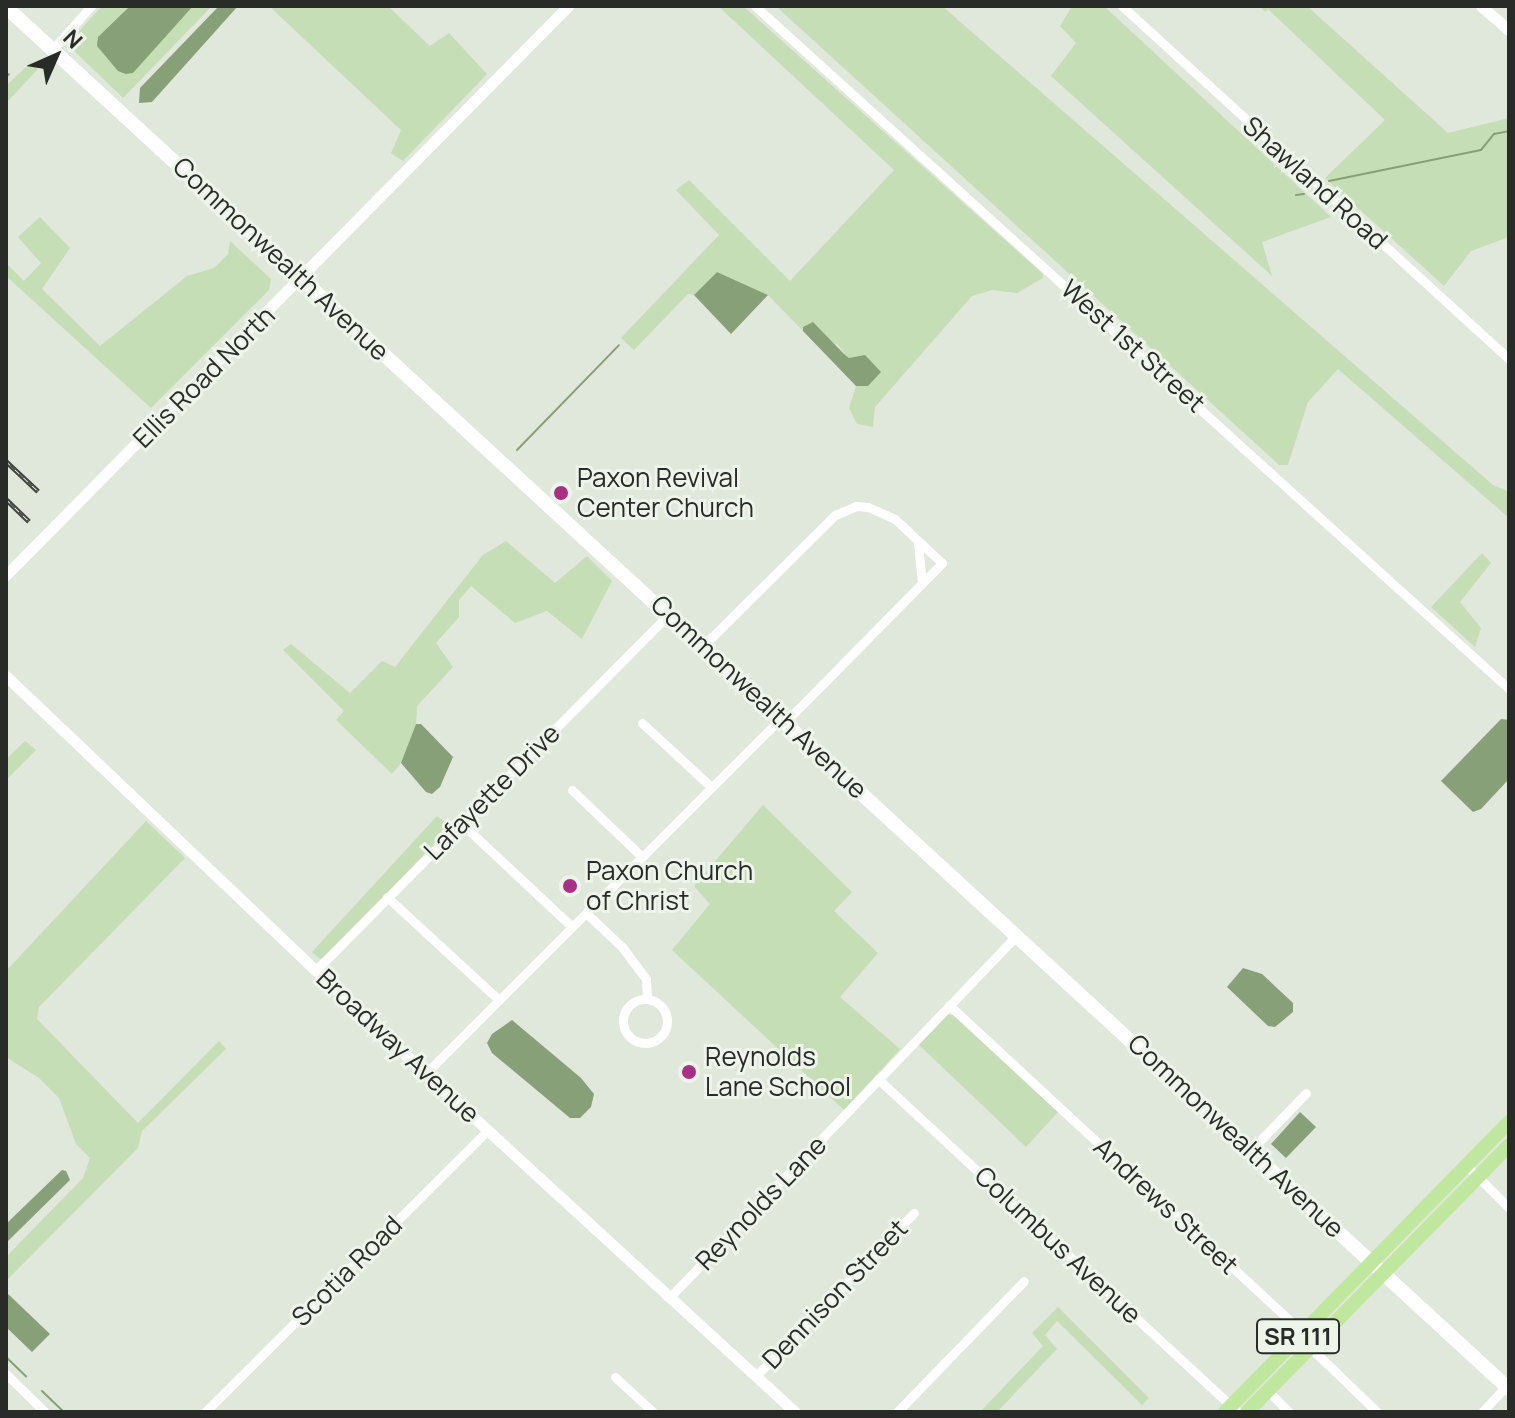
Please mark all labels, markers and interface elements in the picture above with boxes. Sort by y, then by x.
north arrow [16,16,96,96]
text: N [57,23,89,55]
street label: Shawland Road [1236,110,1394,256]
street label: Commonwealth Avenue [167,151,395,367]
street label: West 1st Street [1055,273,1211,419]
street label: Ellis Road North [127,300,281,454]
place label: Paxon Revival Center Church [577,462,754,524]
marker: Paxon Revival Center Church [552,484,570,502]
street label: Commonwealth Avenue [645,589,873,805]
street label: Lafayette Drive [418,718,566,866]
place label: Paxon Church of Christ [586,855,753,916]
marker: Paxon Church of Christ [561,877,579,895]
street label: Broadway Avenue [310,963,486,1129]
street label: Commonwealth Avenue [1122,1028,1350,1244]
place label: Reynolds Lane School [705,1041,851,1102]
marker: Reynolds Lane School [680,1063,698,1081]
street label: Reynolds Lane [689,1129,833,1277]
street label: Andrews Street [1087,1131,1245,1281]
street label: Columbus Avenue [968,1160,1148,1330]
street label: Scotia Road [285,1209,409,1333]
street label: Dennison Street [756,1213,914,1375]
road number: SR 111 [1256,1316,1340,1356]

